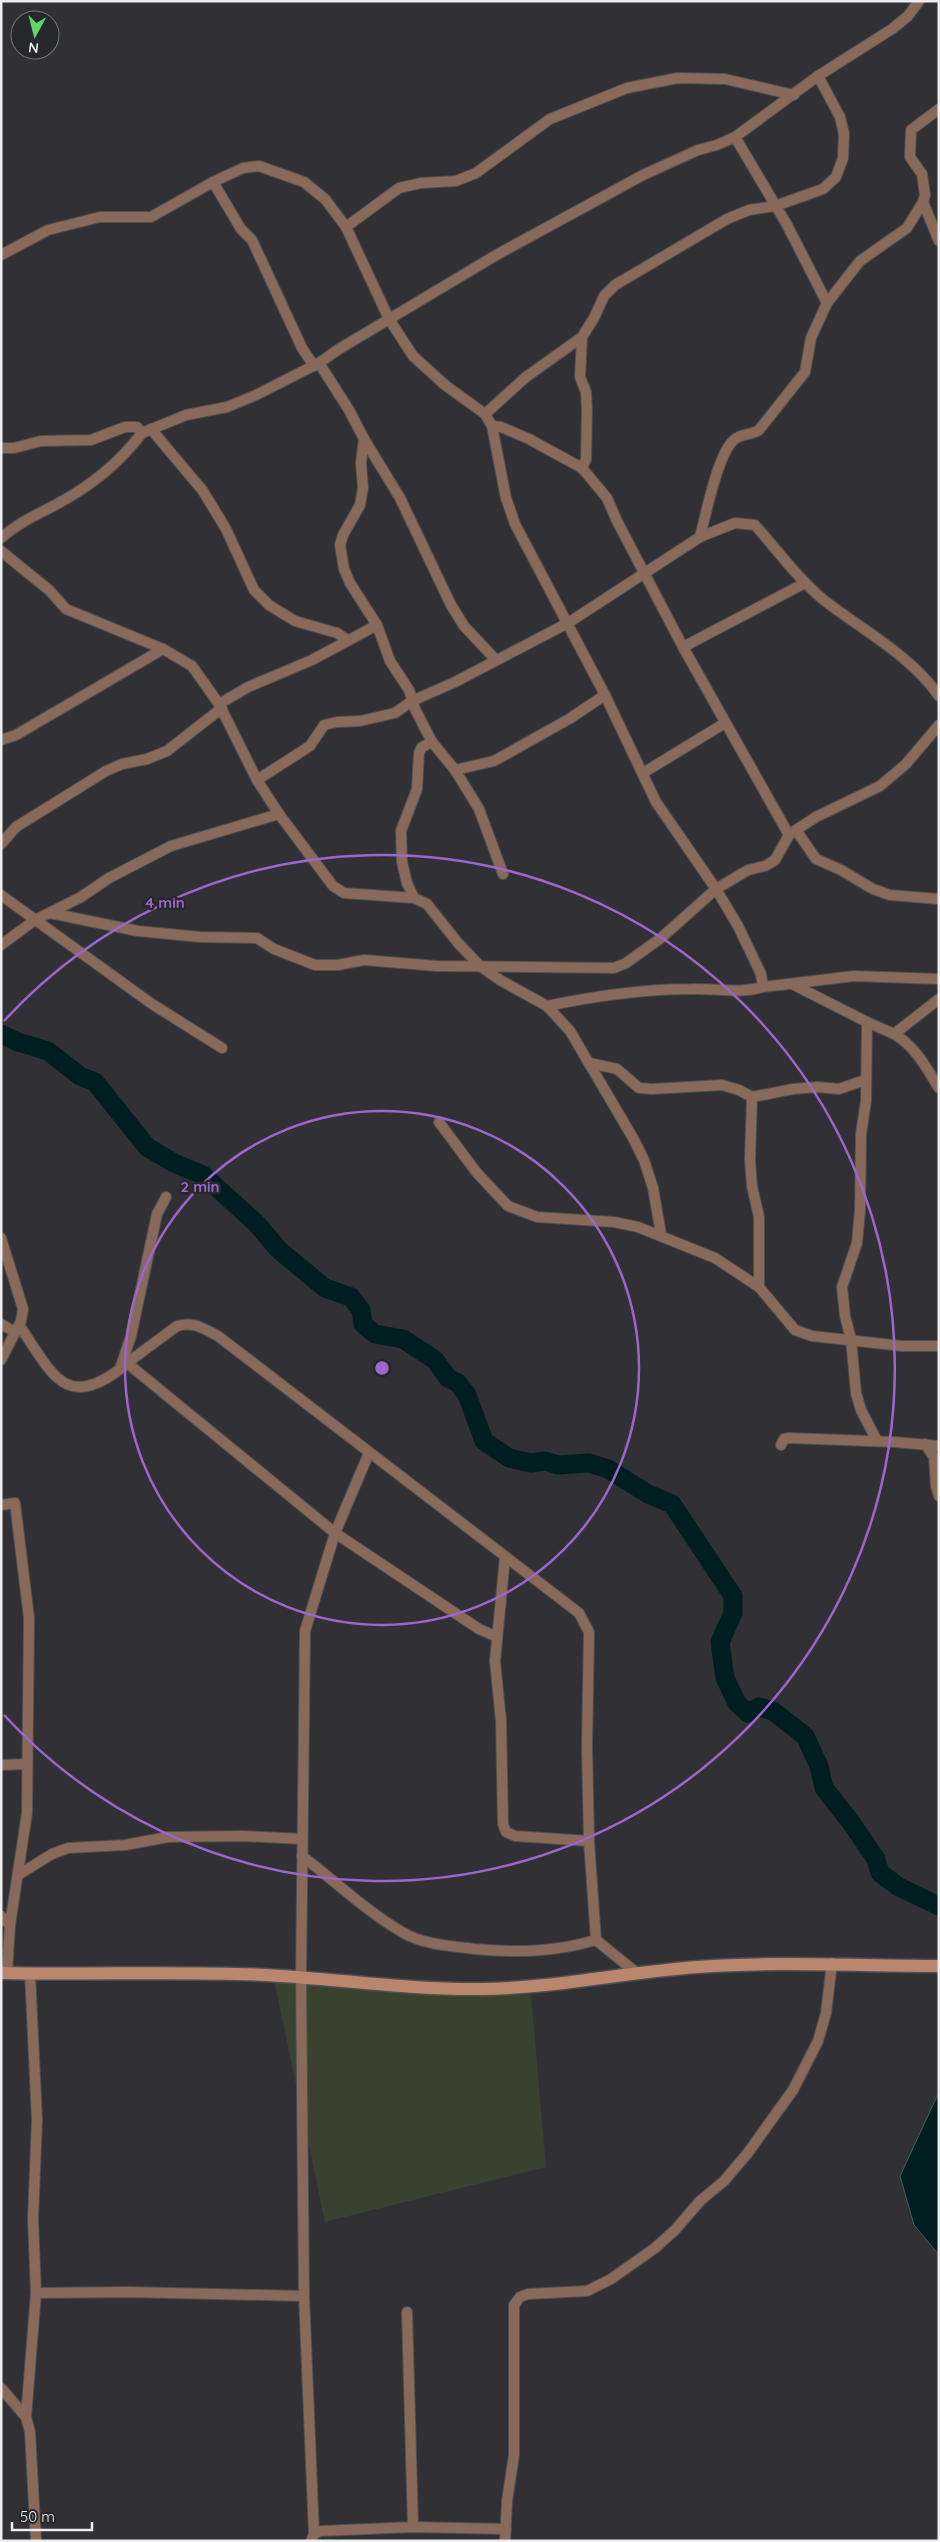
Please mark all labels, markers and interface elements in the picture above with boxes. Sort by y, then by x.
north arrow [10,10,60,60]
text: N [27,38,40,57]
text: 4 min [145,893,185,912]
text: 2 min [180,1177,220,1196]
centre of rings [373,1359,391,1377]
scale bar [12,2500,92,2532]
text: 50 m [20,2507,55,2526]

